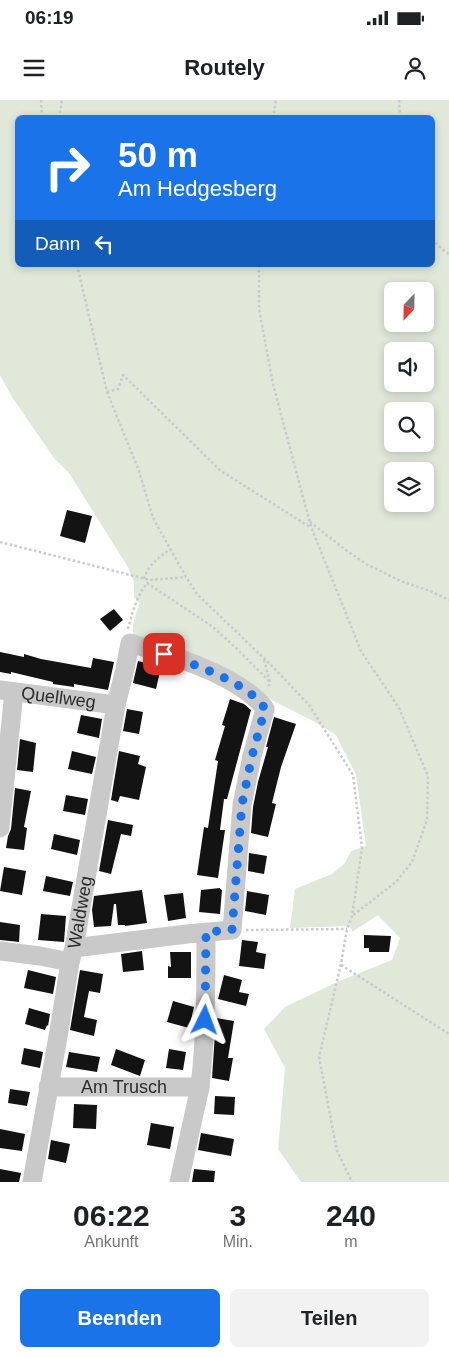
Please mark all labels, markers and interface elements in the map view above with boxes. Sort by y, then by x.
text: 06:19 [25,7,74,28]
icon: menu [20,54,48,82]
icon: person [401,54,429,82]
text: Routely [184,55,265,80]
icon: right [35,135,100,200]
text: 50 m [118,135,198,174]
text: Am Hedgesberg [118,176,277,201]
icon: left [90,230,118,258]
text: Dann [35,233,80,254]
north arrow [384,282,434,332]
map controls [384,282,434,512]
button: sound [384,342,434,392]
button: search [384,402,434,452]
button: layers [384,462,434,512]
pin [143,633,185,675]
icon: arrive [150,640,178,668]
street label: Quellweg [20,683,97,712]
street label: Waldweg [64,874,96,950]
position arrow [178,993,230,1045]
street label: Am Trusch [81,1077,167,1097]
text: 06:22 [73,1199,150,1232]
text: 3 [229,1199,246,1232]
text: 240 [326,1199,376,1232]
text: Ankunft [84,1233,138,1250]
text: Min. [223,1233,253,1250]
text: m [344,1233,358,1250]
button: Beenden [20,1289,220,1347]
button: Teilen [230,1289,429,1347]

